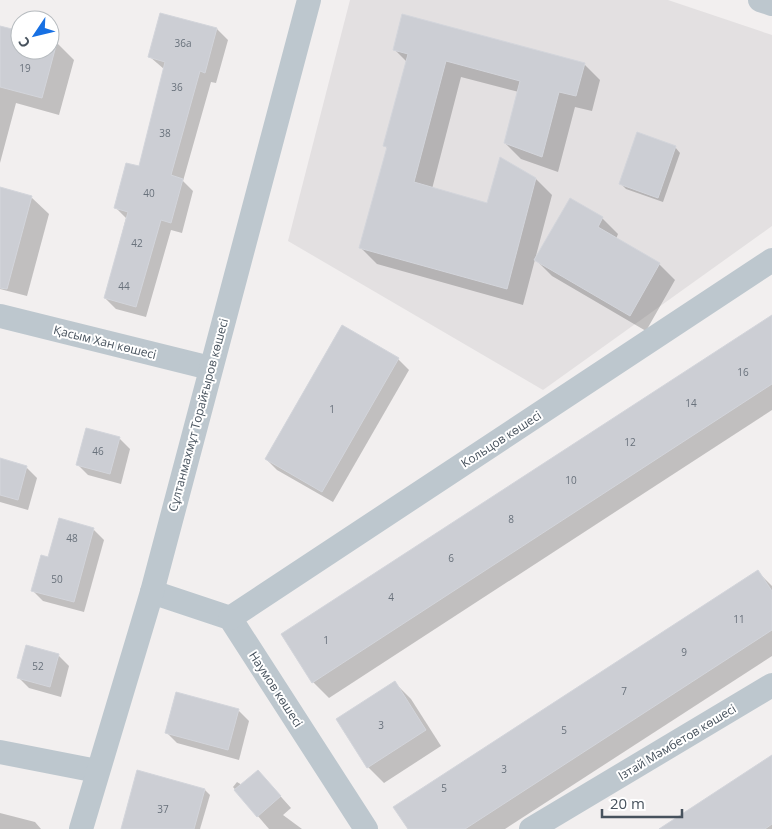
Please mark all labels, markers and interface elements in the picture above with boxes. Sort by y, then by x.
north arrow [10,10,60,60]
text: С [14,34,34,52]
house number: 36а [175,36,192,50]
house number: 19 [19,61,31,75]
house number: 36 [171,80,183,94]
house number: 38 [159,126,171,140]
house number: 40 [143,186,155,200]
house number: 42 [131,236,143,250]
house number: 44 [118,279,130,293]
street label: Сұлтанмахмұт Торайғыров көшесі [164,316,232,514]
street label: Қасым Хан көшесі [52,321,158,363]
house number: 16 [737,365,749,379]
house number: 14 [685,396,697,410]
house number: 1 [329,402,335,416]
street label: Кольцов көшесі [457,407,545,471]
house number: 12 [624,435,636,449]
house number: 46 [92,444,104,458]
house number: 10 [565,473,577,487]
house number: 8 [508,512,514,526]
house number: 48 [66,531,78,545]
house number: 6 [448,551,454,565]
house number: 50 [51,572,63,586]
house number: 4 [388,590,394,604]
house number: 11 [733,612,745,626]
house number: 1 [323,633,329,647]
house number: 9 [681,645,687,659]
street label: Наумов көшесі [245,648,307,730]
house number: 52 [32,659,44,673]
house number: 7 [621,684,627,698]
street label: Ізтай Мәмбетов көшесі [615,700,739,784]
house number: 3 [378,718,384,732]
house number: 5 [561,723,567,737]
house number: 3 [501,762,507,776]
house number: 5 [441,781,447,795]
scale bar [602,786,682,818]
text: 20 m [610,793,645,813]
house number: 37 [157,802,169,816]

